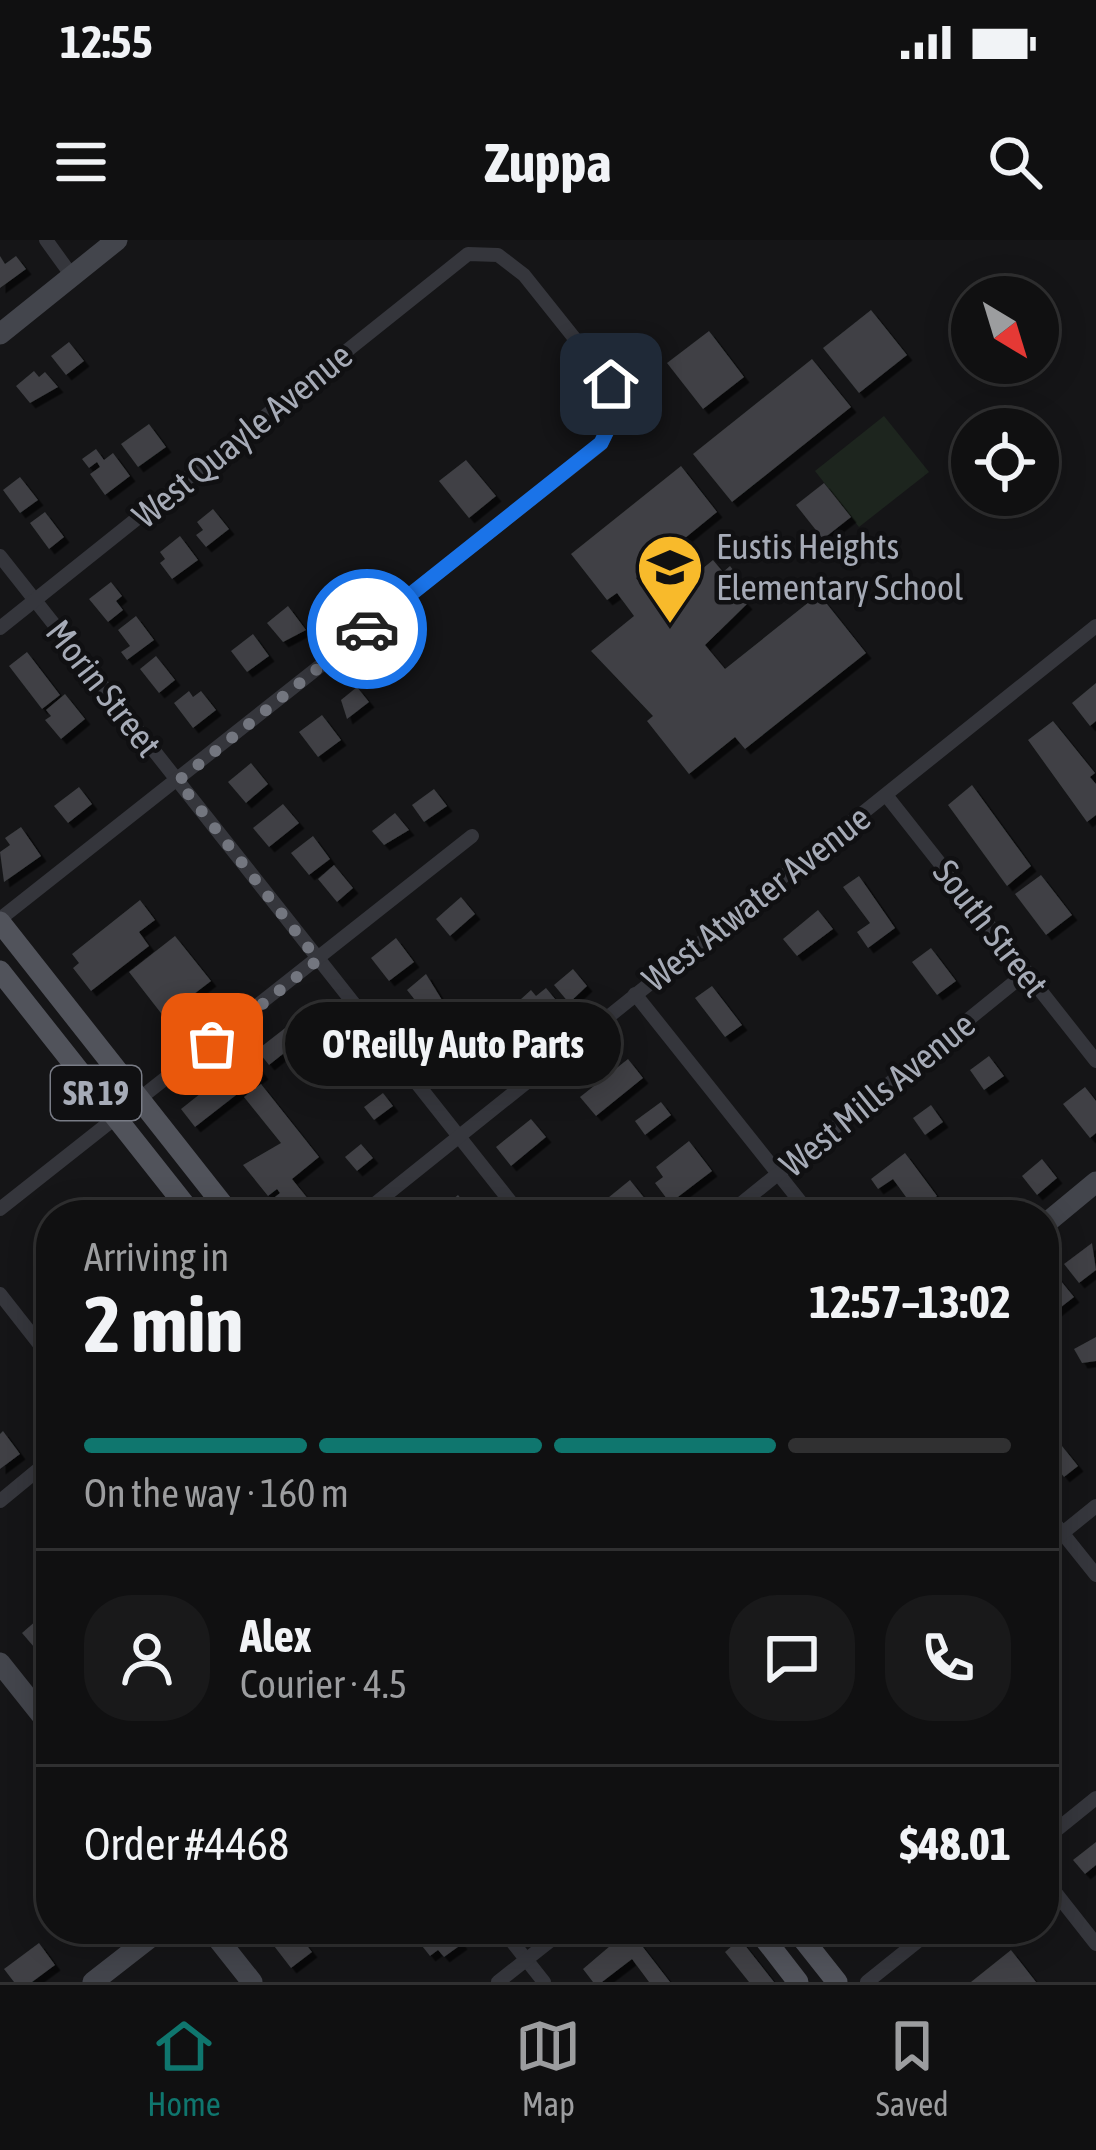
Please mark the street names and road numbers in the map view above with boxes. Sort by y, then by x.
street label: West Quayle Avenue [124,334,360,536]
street label: Morin Street [38,612,170,764]
street label: West Atwater Avenue [634,796,878,1000]
street label: South Street [925,852,1057,1004]
street label: West Mills Avenue [771,1003,983,1185]
road number: SR 19 [51,1066,141,1120]

